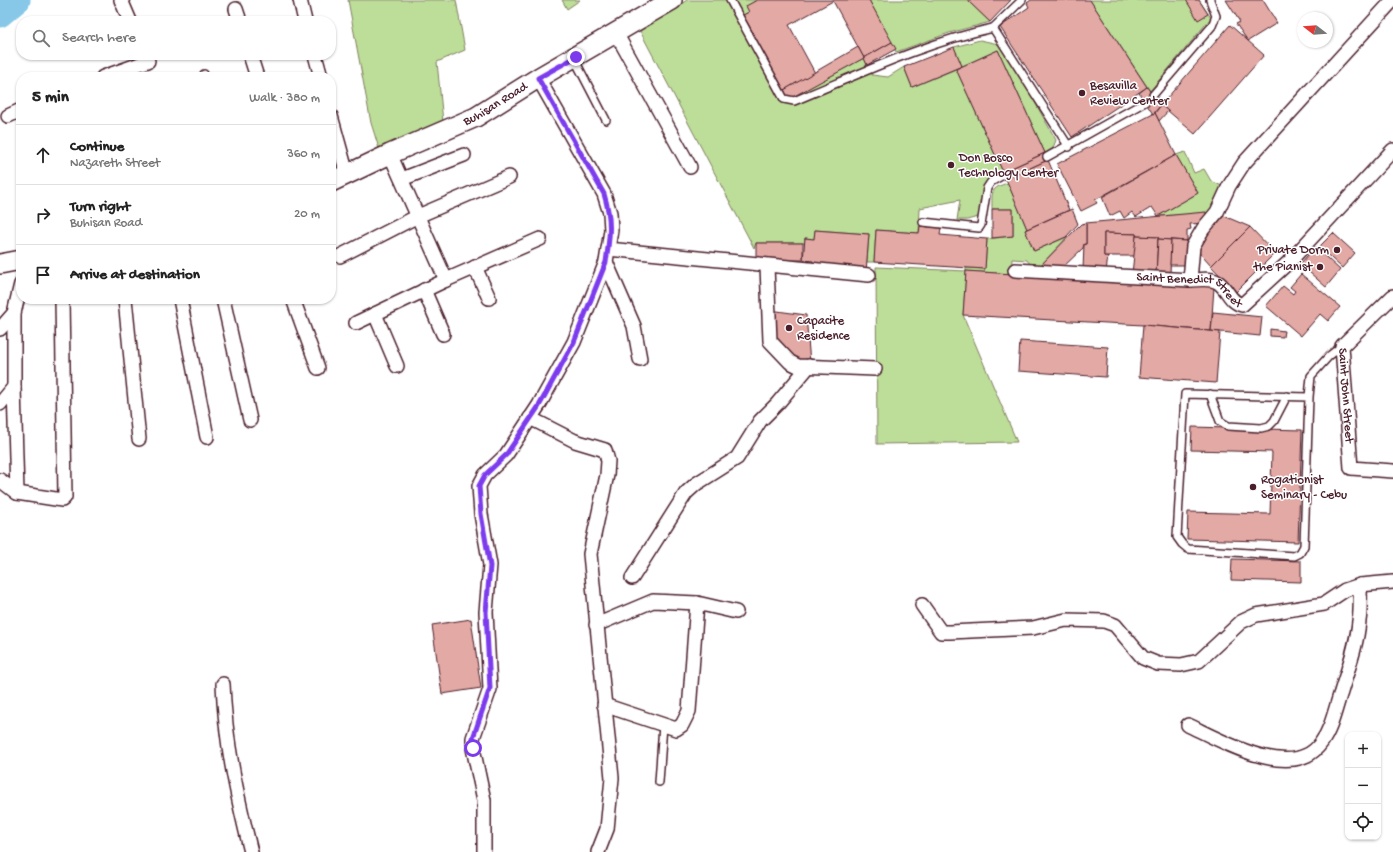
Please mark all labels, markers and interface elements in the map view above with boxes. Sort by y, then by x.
north arrow [1297,12,1333,48]
search box [16,16,336,60]
icon: search [30,27,52,49]
text: Search here [62,29,136,47]
route end [567,48,585,66]
street label: Buhisan Road [460,78,531,129]
place label: Besavilla Review Center [1089,79,1170,109]
text: 5 min [32,88,69,108]
marker: Besavilla Review Center [1077,88,1087,98]
text: Walk · 380 m [249,91,320,106]
text: Continue [70,138,124,156]
icon: ahead [32,144,54,166]
text: 360 m [287,147,320,162]
place label: Don Bosco Technology Center [958,151,1059,181]
text: Nazareth Street [70,156,160,171]
marker: Don Bosco Technology Center [946,160,956,170]
text: Turn right [70,198,130,216]
icon: right [32,204,54,226]
text: 20 m [294,207,320,222]
text: Buhisan Road [70,216,142,231]
place label: Private Dorm [1256,243,1329,258]
marker: Private Dorm [1332,245,1342,255]
place label: the Pianist [1253,260,1314,275]
marker: the Pianist [1315,262,1325,272]
icon: arrive [32,264,54,286]
text: Arrive at destination [70,266,200,284]
street label: Saint Benedict Street [1136,269,1246,312]
place label: Capacite Residence [797,314,850,344]
marker: Capacite Residence [784,323,794,333]
street label: Saint John Street [1335,347,1357,445]
place label: Rogationist Seminary - Cebu [1261,473,1347,503]
marker: Rogationist Seminary - Cebu [1248,482,1258,492]
map controls [1345,732,1381,840]
button: + [1345,732,1381,768]
route start [464,739,482,757]
button: − [1345,768,1381,804]
button: locate [1345,804,1381,840]

